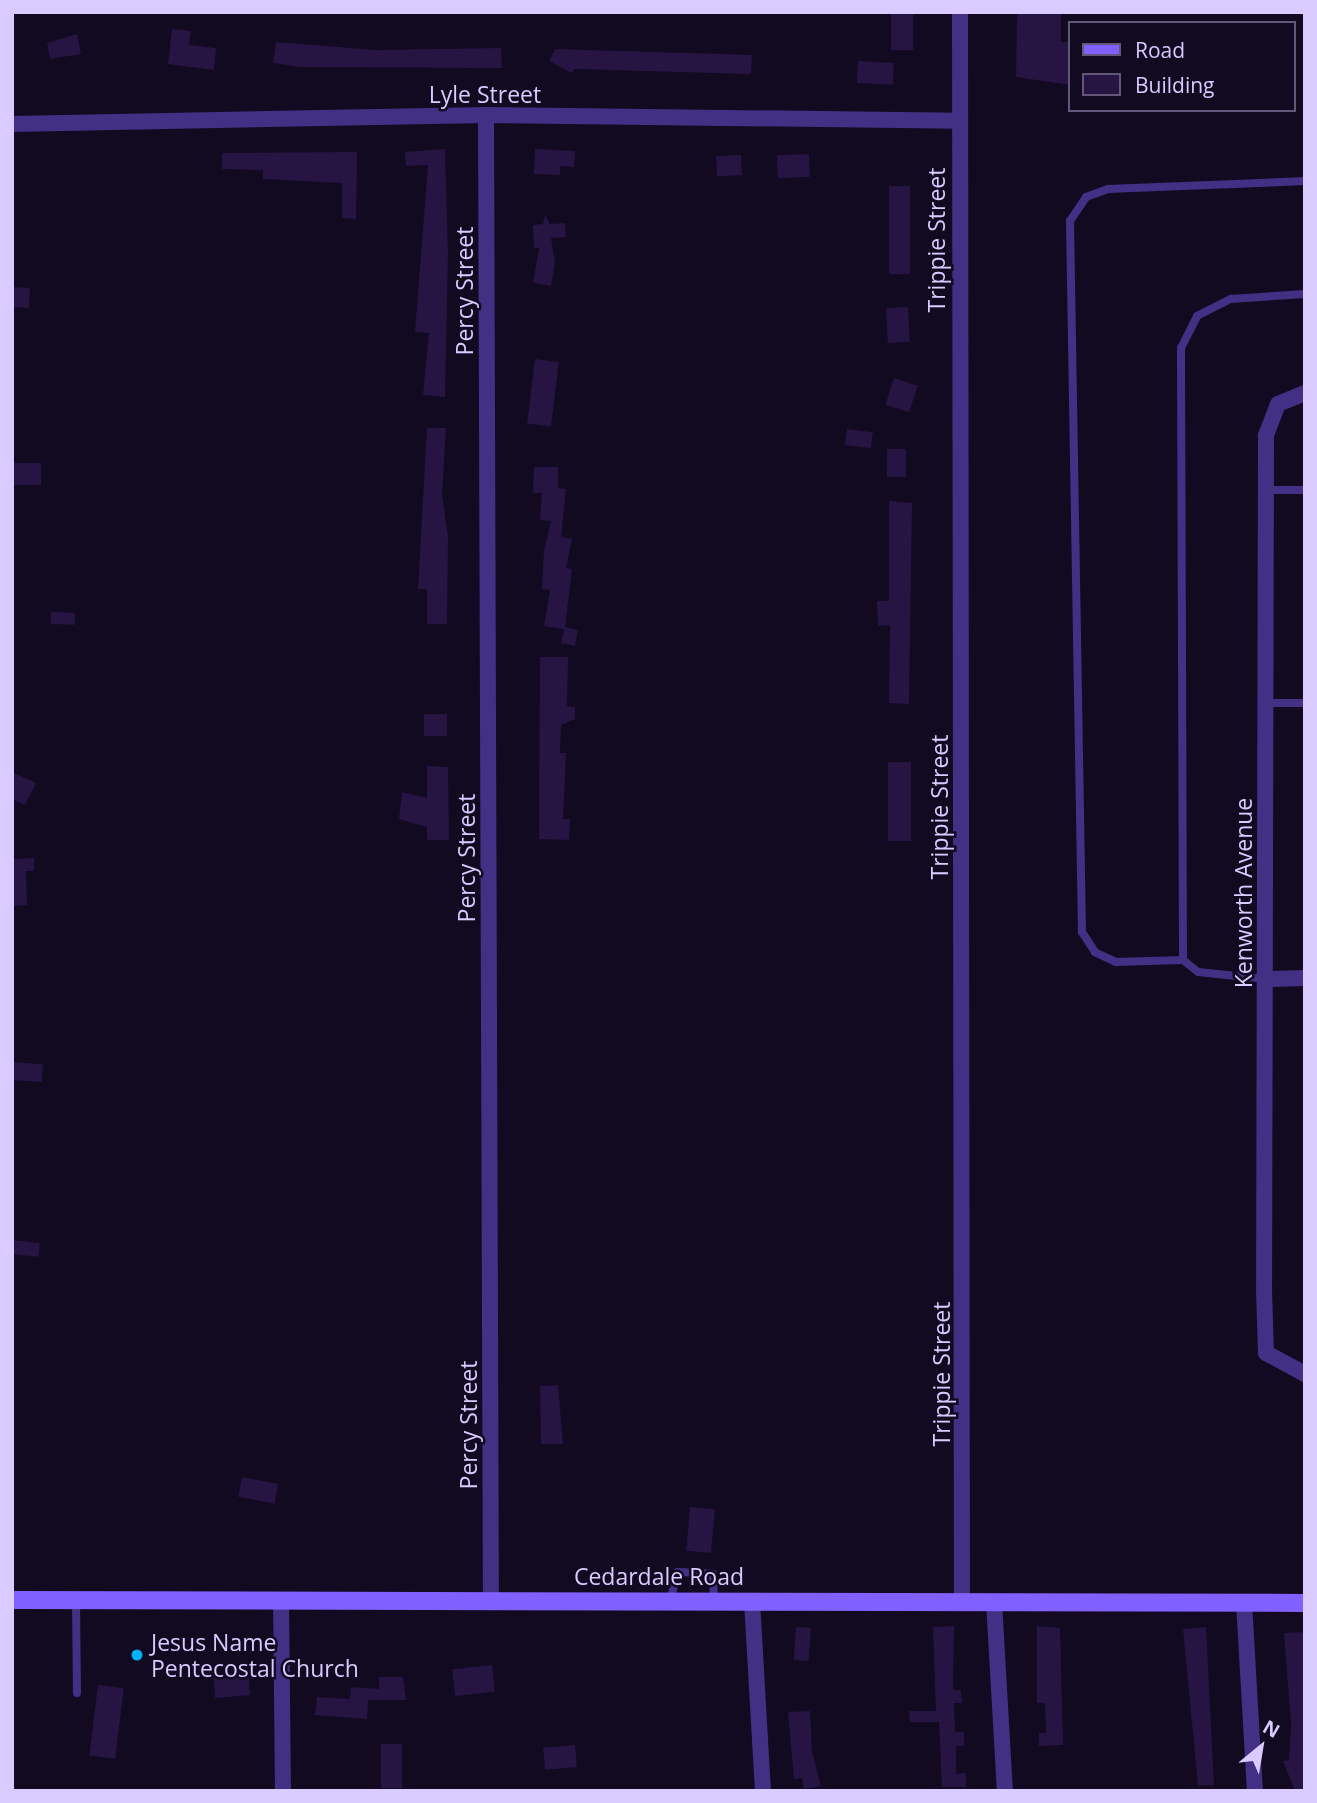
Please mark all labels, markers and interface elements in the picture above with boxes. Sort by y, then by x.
legend [1068,21,1296,112]
text: Road [1135,36,1185,64]
text: Building [1135,71,1214,99]
street label: Lyle Street [429,80,541,108]
street label: Trippie Street [922,168,950,312]
street label: Percy Street [450,227,478,355]
street label: Trippie Street [925,735,953,879]
street label: Percy Street [452,794,480,922]
street label: Kenworth Avenue [1229,798,1257,988]
street label: Trippie Street [927,1302,955,1446]
street label: Percy Street [454,1361,482,1489]
street label: Cedardale Road [574,1562,744,1590]
place label: Jesus Name Pentecostal Church [151,1628,359,1682]
marker: Jesus Name Pentecostal Church [129,1647,145,1663]
north arrow [1226,1712,1296,1782]
text: N [1258,1714,1285,1744]

